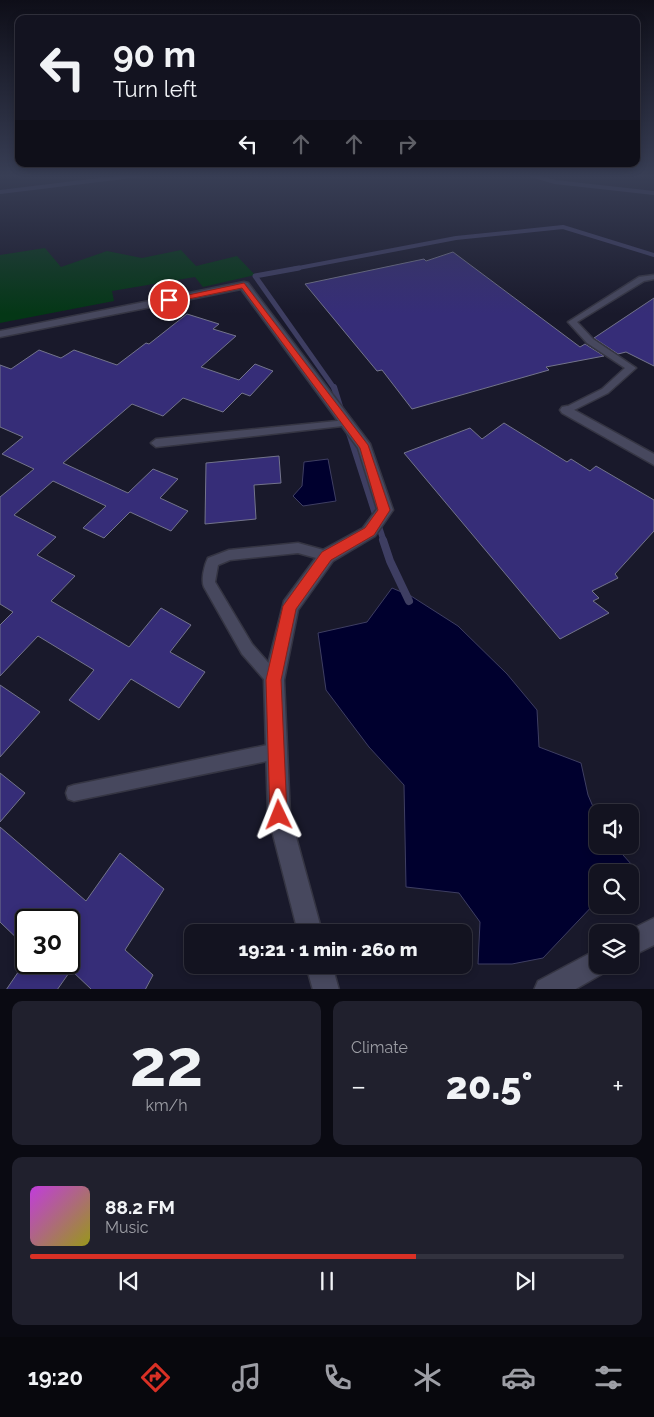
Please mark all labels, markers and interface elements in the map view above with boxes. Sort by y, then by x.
text: 90 m [113,34,196,75]
icon: left [30,35,95,100]
text: Turn left [113,76,197,102]
icon: left [234,130,262,158]
icon: ahead [287,130,315,158]
icon: ahead [340,130,368,158]
icon: right [393,130,421,158]
pin [148,279,190,321]
icon: arrive [155,286,183,314]
position arrow [252,788,304,840]
map controls [589,804,639,974]
button: sound [589,804,639,854]
button: search [589,864,639,914]
speed limit sign: 30 [15,909,80,974]
button: layers [589,924,639,974]
text: 19:21 · 1 min · 260 m [238,938,418,960]
text: 22 [130,1025,203,1101]
text: Climate [351,1038,408,1057]
text: 20.5° [446,1063,533,1108]
text: − [351,1070,366,1103]
text: + [612,1070,624,1103]
text: km/h [145,1096,188,1115]
text: 88.2 FM [105,1196,175,1218]
text: Music [105,1218,149,1237]
icon: previous [115,1267,143,1295]
icon: pause [313,1267,341,1295]
icon: next [511,1267,539,1295]
icon: directions [138,1360,173,1395]
icon: music [229,1360,264,1395]
icon: phone [320,1360,355,1395]
icon: climate [410,1360,445,1395]
icon: car [501,1360,536,1395]
icon: filters [591,1360,626,1395]
text: 19:20 [28,1364,83,1390]

